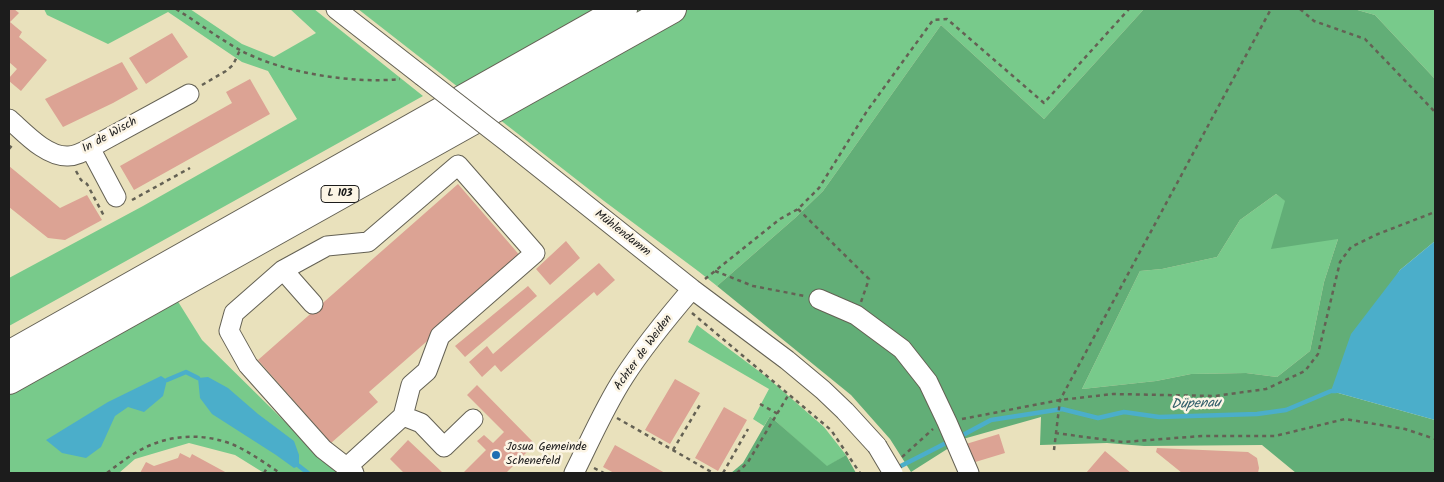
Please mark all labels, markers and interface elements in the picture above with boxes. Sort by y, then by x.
street label: In de Wisch [80,115,140,157]
road number: L 103 [321,185,359,202]
street label: Mühlendamm [591,208,653,260]
street label: Achter de Weiden [612,313,676,393]
water label: Düpenau [1171,396,1221,414]
place label: Josua Gemeinde Schenefeld [506,441,587,469]
marker: Josua Gemeinde Schenefeld [490,449,502,461]

